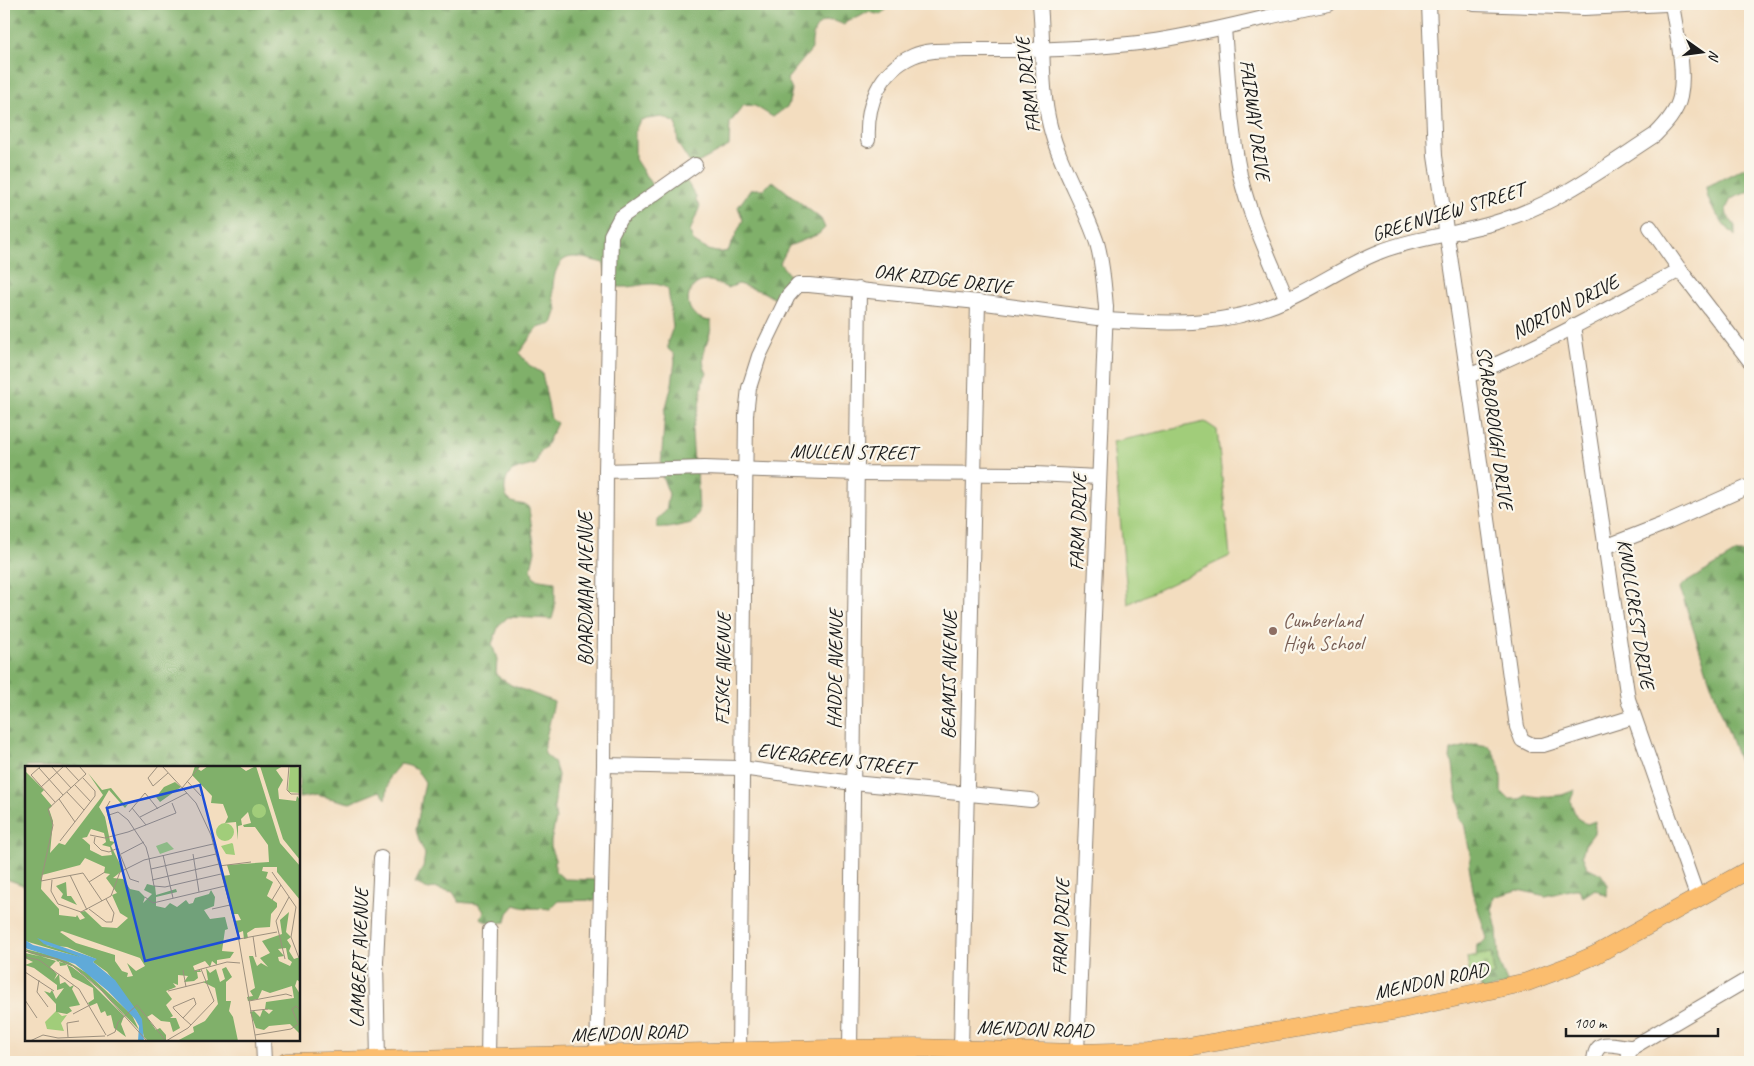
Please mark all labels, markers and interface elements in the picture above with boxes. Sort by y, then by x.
north arrow [1676,28,1726,78]
street label: FARM DRIVE [1009,32,1046,135]
text: N [1704,49,1723,64]
street label: FAIRWAY DRIVE [1234,58,1276,185]
street label: GREENVIEW STREET [1369,175,1532,247]
street label: OAK RIDGE DRIVE [873,258,1016,300]
street label: NORTON DRIVE [1507,268,1625,345]
street label: SCARBOROUGH DRIVE [1471,345,1519,514]
street label: MULLEN STREET [790,438,921,466]
street label: FARM DRIVE [1064,470,1092,571]
street label: BOARDMAN AVENUE [573,510,598,666]
street label: KNOLLCREST DRIVE [1612,537,1661,693]
street label: HADDE AVENUE [821,606,849,729]
street label: BEAMIS AVENUE [935,608,963,739]
place label: Cumberland High School [1283,608,1367,656]
street label: FISKE AVENUE [710,610,737,725]
marker: Cumberland High School [1267,625,1279,637]
street label: EVERGREEN STREET [756,737,919,782]
inset map [25,766,300,1041]
street label: FARM DRIVE [1047,875,1075,976]
street label: LAMBERT AVENUE [344,885,374,1028]
street label: MENDON ROAD [1372,956,1493,1005]
scale bar [1566,1006,1719,1038]
street label: MENDON ROAD [977,1014,1096,1044]
text: 100 m [1574,1014,1608,1033]
street label: MENDON ROAD [571,1018,690,1048]

